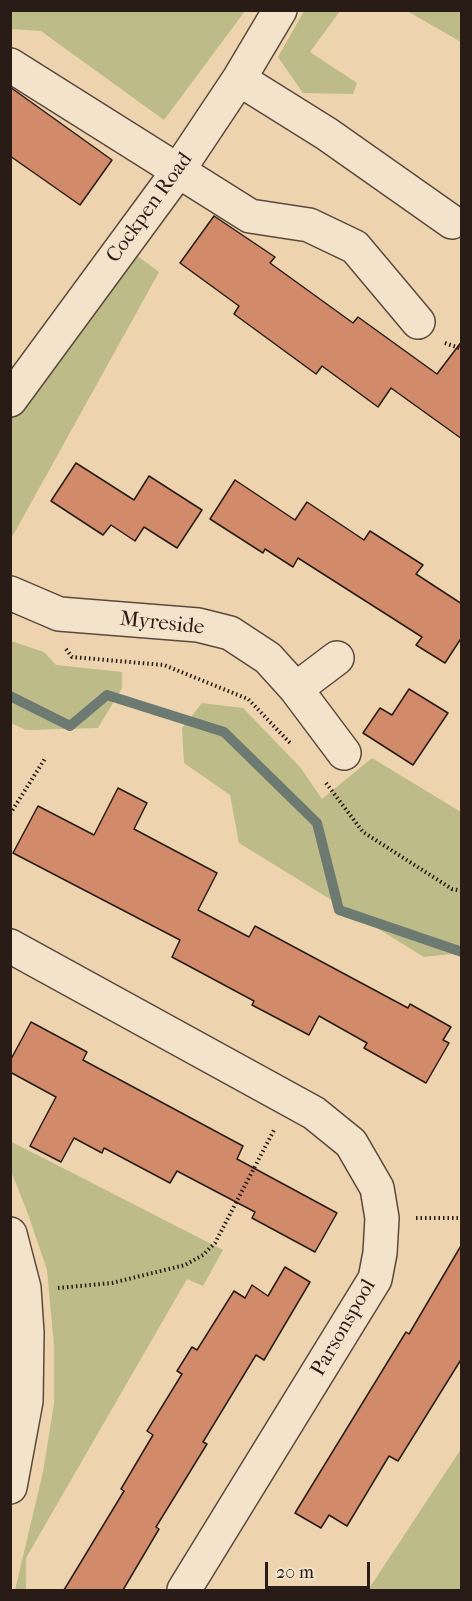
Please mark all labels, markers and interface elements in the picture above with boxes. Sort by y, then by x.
street label: Cockpen Road [102,148,198,268]
street label: Myreside [119,607,205,641]
street label: Parsonspool [306,1275,382,1381]
scale bar [268,1550,373,1588]
text: 20 m [276,1562,314,1583]

